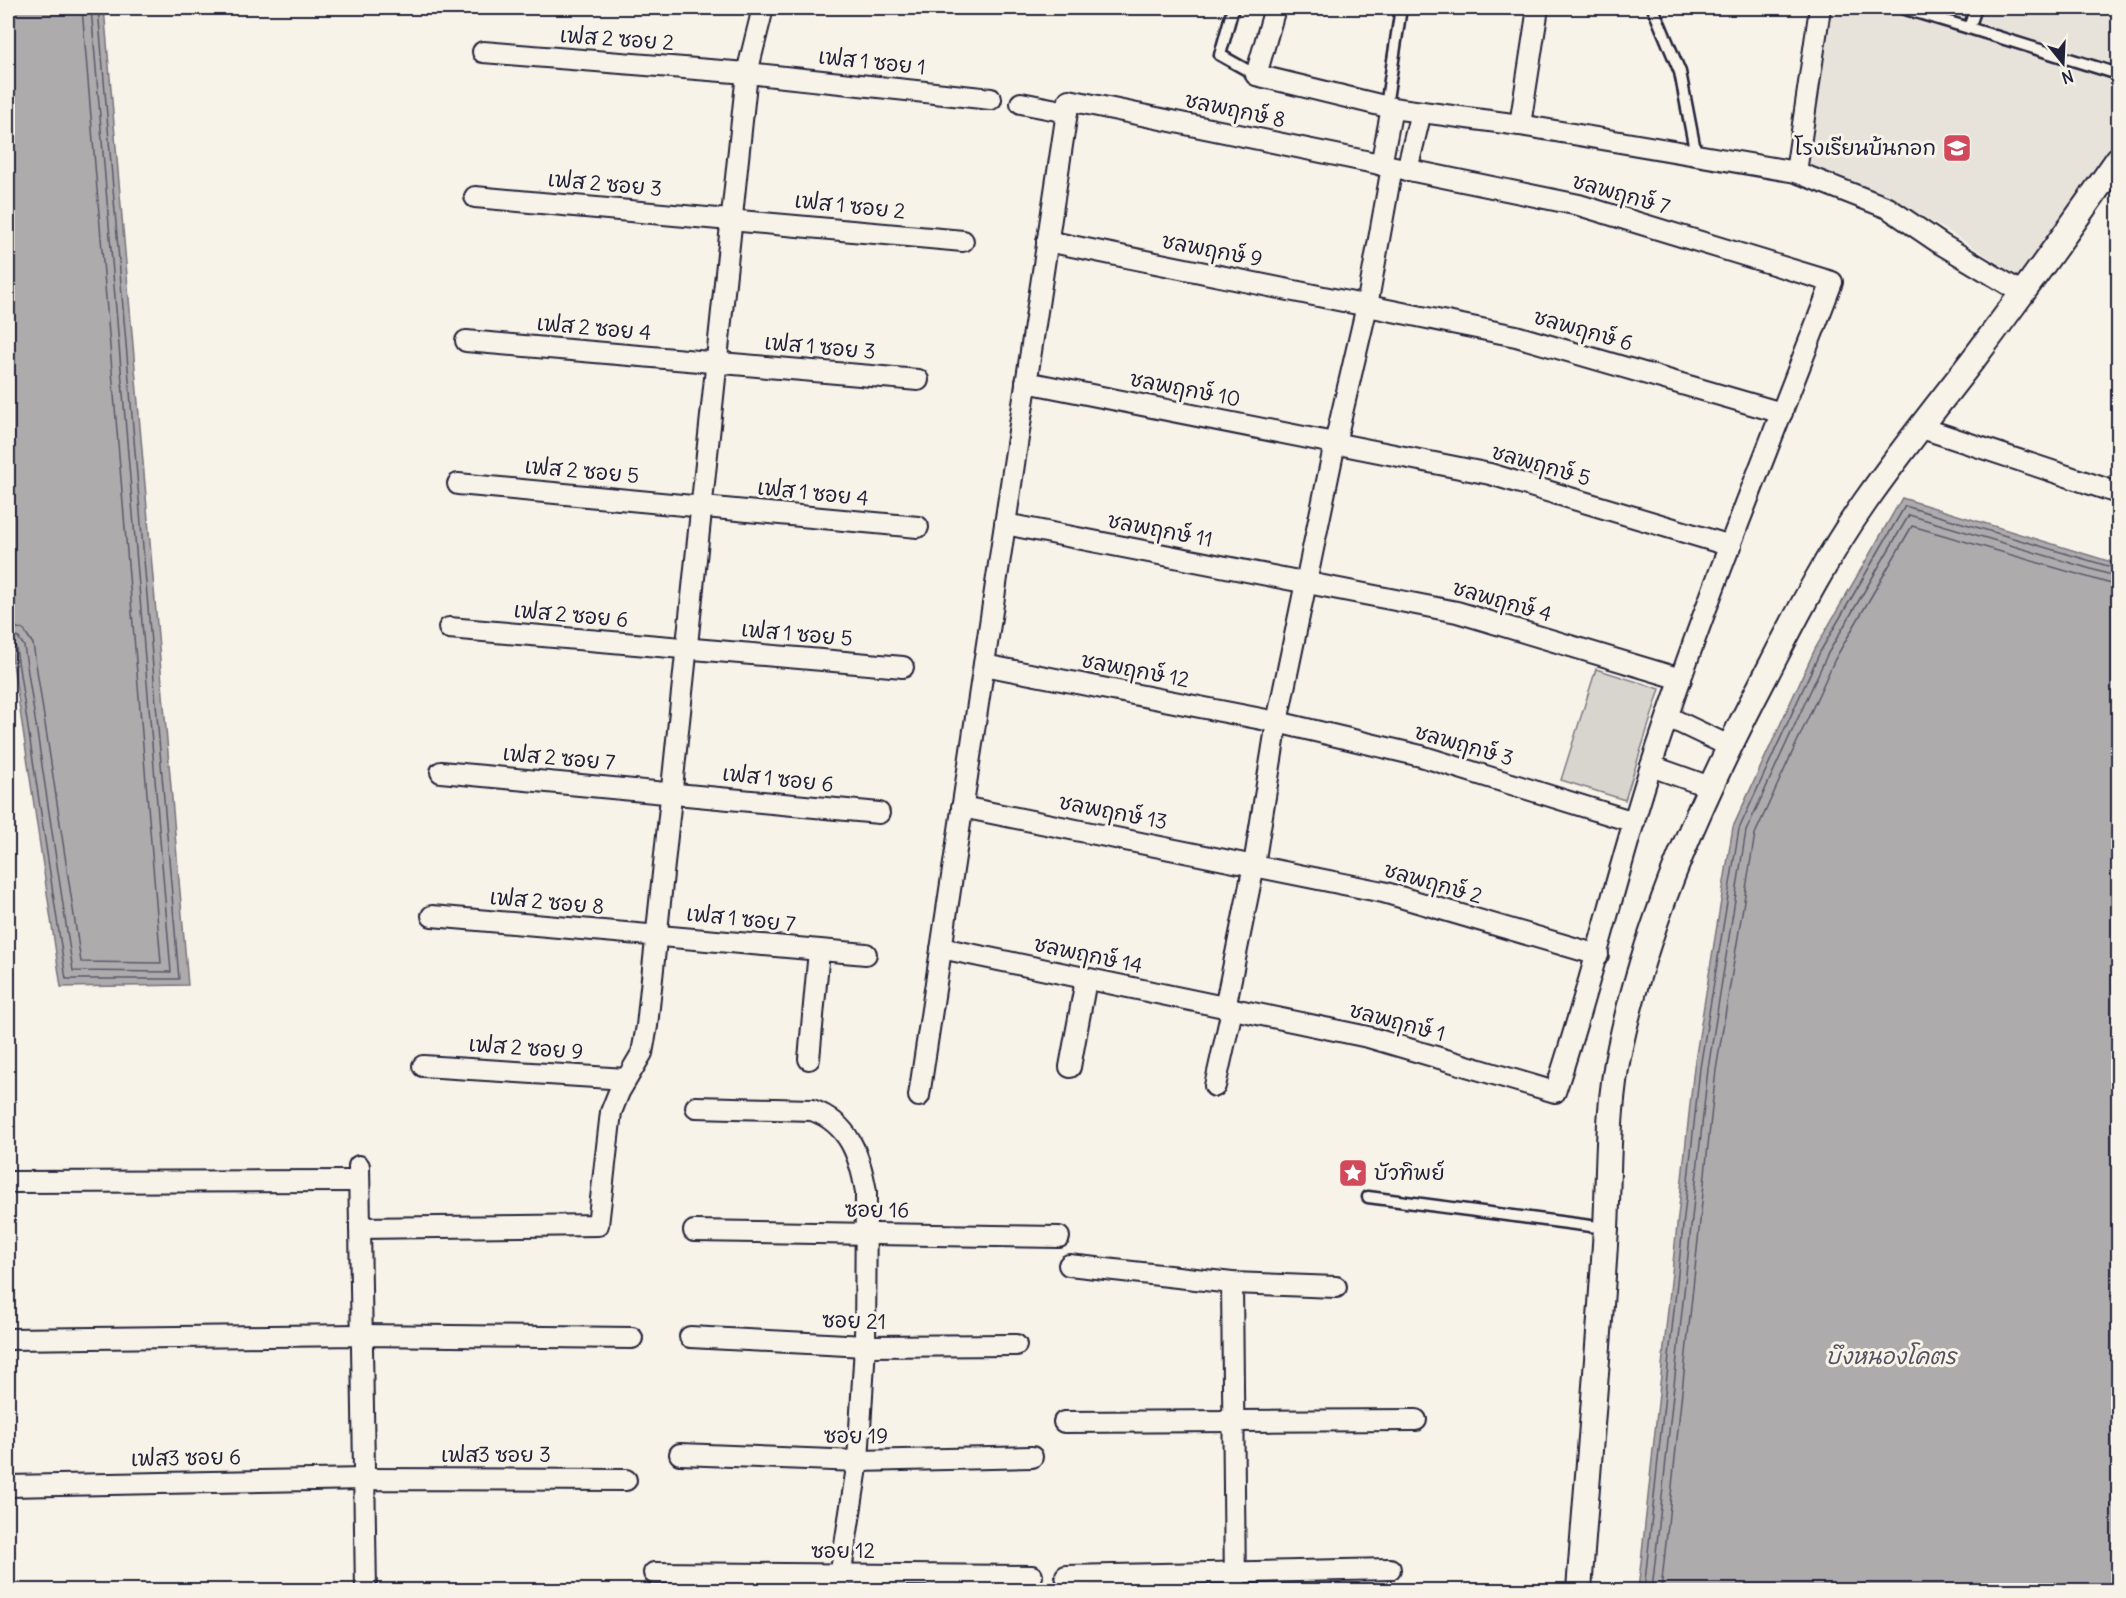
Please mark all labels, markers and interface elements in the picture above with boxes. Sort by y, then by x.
street label: เฟส 2 ซอย 2 [559,21,675,56]
north arrow [2033,33,2093,93]
street label: เฟส 1 ซอย 1 [817,42,927,81]
text: N [2059,66,2076,88]
street label: ชลพฤกษ์ 8 [1182,86,1288,134]
school or university icon: โรงเรียนบ้นกอก [1941,132,1973,164]
place label: โรงเรียนบ้นกอก [1794,134,1936,161]
street label: เฟส 2 ซอย 3 [547,165,663,202]
street label: ชลพฤกษ์ 7 [1569,167,1673,221]
street label: เฟส 1 ซอย 2 [793,186,907,225]
street label: ชลพฤกษ์ 9 [1159,227,1265,273]
street label: ชลพฤกษ์ 6 [1530,302,1636,358]
street label: เฟส 2 ซอย 4 [536,309,652,346]
street label: เฟส 1 ซอย 3 [763,328,877,365]
street label: ชลพฤกษ์ 10 [1127,365,1243,413]
street label: ชลพฤกษ์ 5 [1488,437,1594,493]
street label: เฟส 2 ซอย 5 [524,452,640,489]
street label: เฟส 1 ซอย 4 [756,473,870,512]
street label: ชลพฤกษ์ 11 [1105,506,1215,554]
street label: ชลพฤกษ์ 4 [1449,573,1555,629]
street label: เฟส 2 ซอย 6 [513,596,629,633]
street label: เฟส 1 ซอย 5 [740,615,854,652]
street label: ชลพฤกษ์ 12 [1078,646,1192,694]
street label: ชลพฤกษ์ 3 [1411,717,1517,773]
street label: เฟส 2 ซอย 7 [502,739,616,776]
street label: เฟส 1 ซอย 6 [721,759,835,798]
street label: ชลพฤกษ์ 13 [1056,788,1170,836]
street label: ชลพฤกษ์ 2 [1380,856,1486,910]
street label: เฟส 2 ซอย 8 [489,883,605,920]
street label: เฟส 1 ซอย 7 [685,899,797,938]
street label: ชลพฤกษ์ 14 [1031,930,1145,980]
street label: ชลพฤกษ์ 1 [1346,996,1448,1048]
street label: เฟส 2 ซอย 9 [468,1030,584,1065]
place icon: บัวทิพย์ [1337,1157,1369,1189]
place label: บัวทิพย์ [1374,1159,1445,1186]
street label: ซอย 16 [844,1195,910,1224]
street label: ซอย 21 [822,1306,886,1335]
water label: บึงหนองโคตร [1826,1342,1959,1370]
street label: ซอย 19 [823,1421,889,1450]
street label: เฟส3 ซอย 3 [441,1441,551,1468]
street label: เฟส3 ซอย 6 [131,1443,241,1472]
street label: ซอย 12 [811,1537,875,1564]

